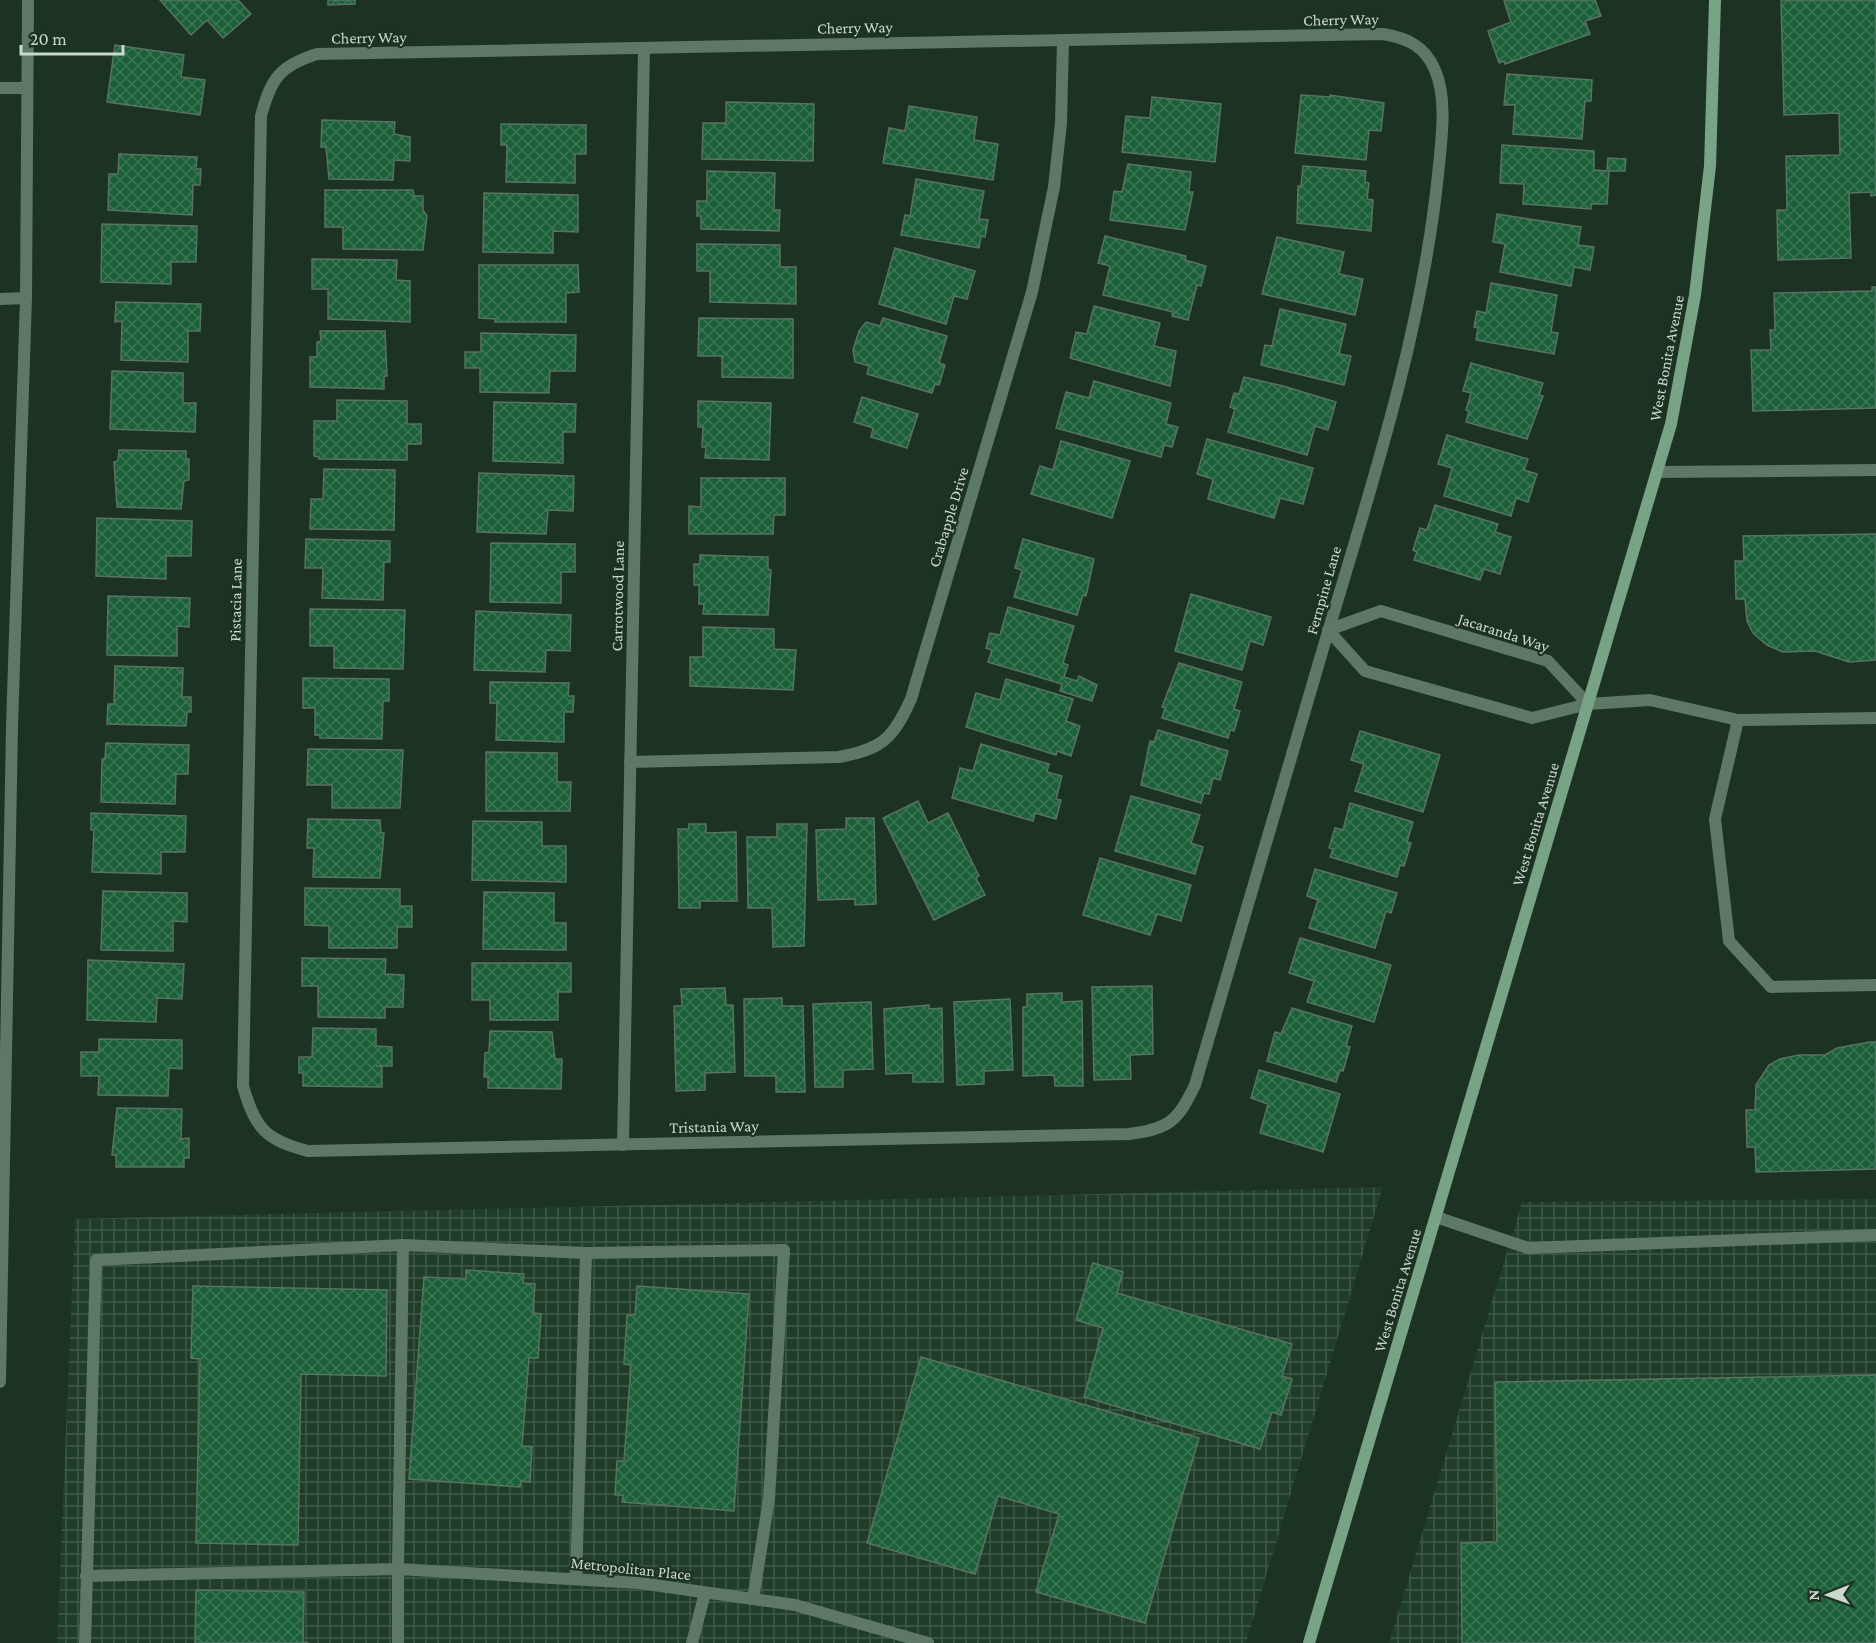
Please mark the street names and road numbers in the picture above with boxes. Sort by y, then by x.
street label: Cherry Way [1303,10,1380,30]
street label: Cherry Way [817,18,894,38]
street label: Cherry Way [331,28,408,48]
street label: West Bonita Avenue [1646,294,1687,422]
street label: Crabapple Drive [925,465,973,569]
street label: Carrotwood Lane [608,540,627,652]
street label: Fernpine Lane [1303,544,1345,637]
street label: Pistacia Lane [226,558,245,642]
street label: Jacaranda Way [1454,609,1552,656]
street label: West Bonita Avenue [1509,761,1562,888]
street label: Tristania Way [669,1117,759,1137]
street label: West Bonita Avenue [1371,1227,1424,1354]
street label: Metropolitan Place [570,1554,692,1584]

